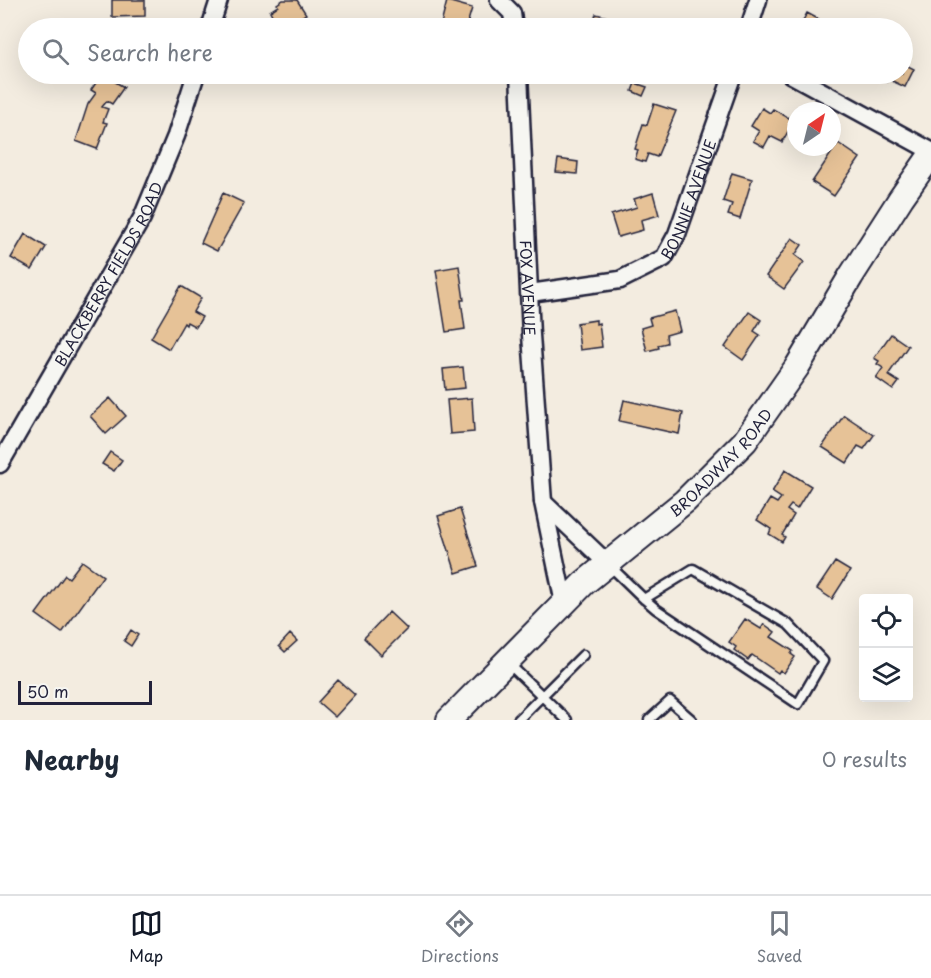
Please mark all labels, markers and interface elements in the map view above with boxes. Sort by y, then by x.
search box [18,18,913,84]
icon: search [39,35,72,68]
text: Search here [87,35,213,68]
north arrow [787,102,841,156]
street label: BONNIE AVENUE [654,136,721,263]
street label: BLACKBERRY FIELDS ROAD [48,178,167,370]
street label: FOX AVENUE [515,239,543,336]
street label: BROADWAY ROAD [664,403,777,521]
map controls [859,594,913,702]
button: locate [859,594,913,648]
button: layers [859,648,913,702]
scale bar [18,678,152,706]
text: 50 m [27,679,68,703]
text: Nearby [24,740,119,779]
text: 0 results [822,744,907,774]
tab: Map [129,907,163,967]
tab: Directions [421,907,499,967]
tab: Saved [757,907,802,967]

